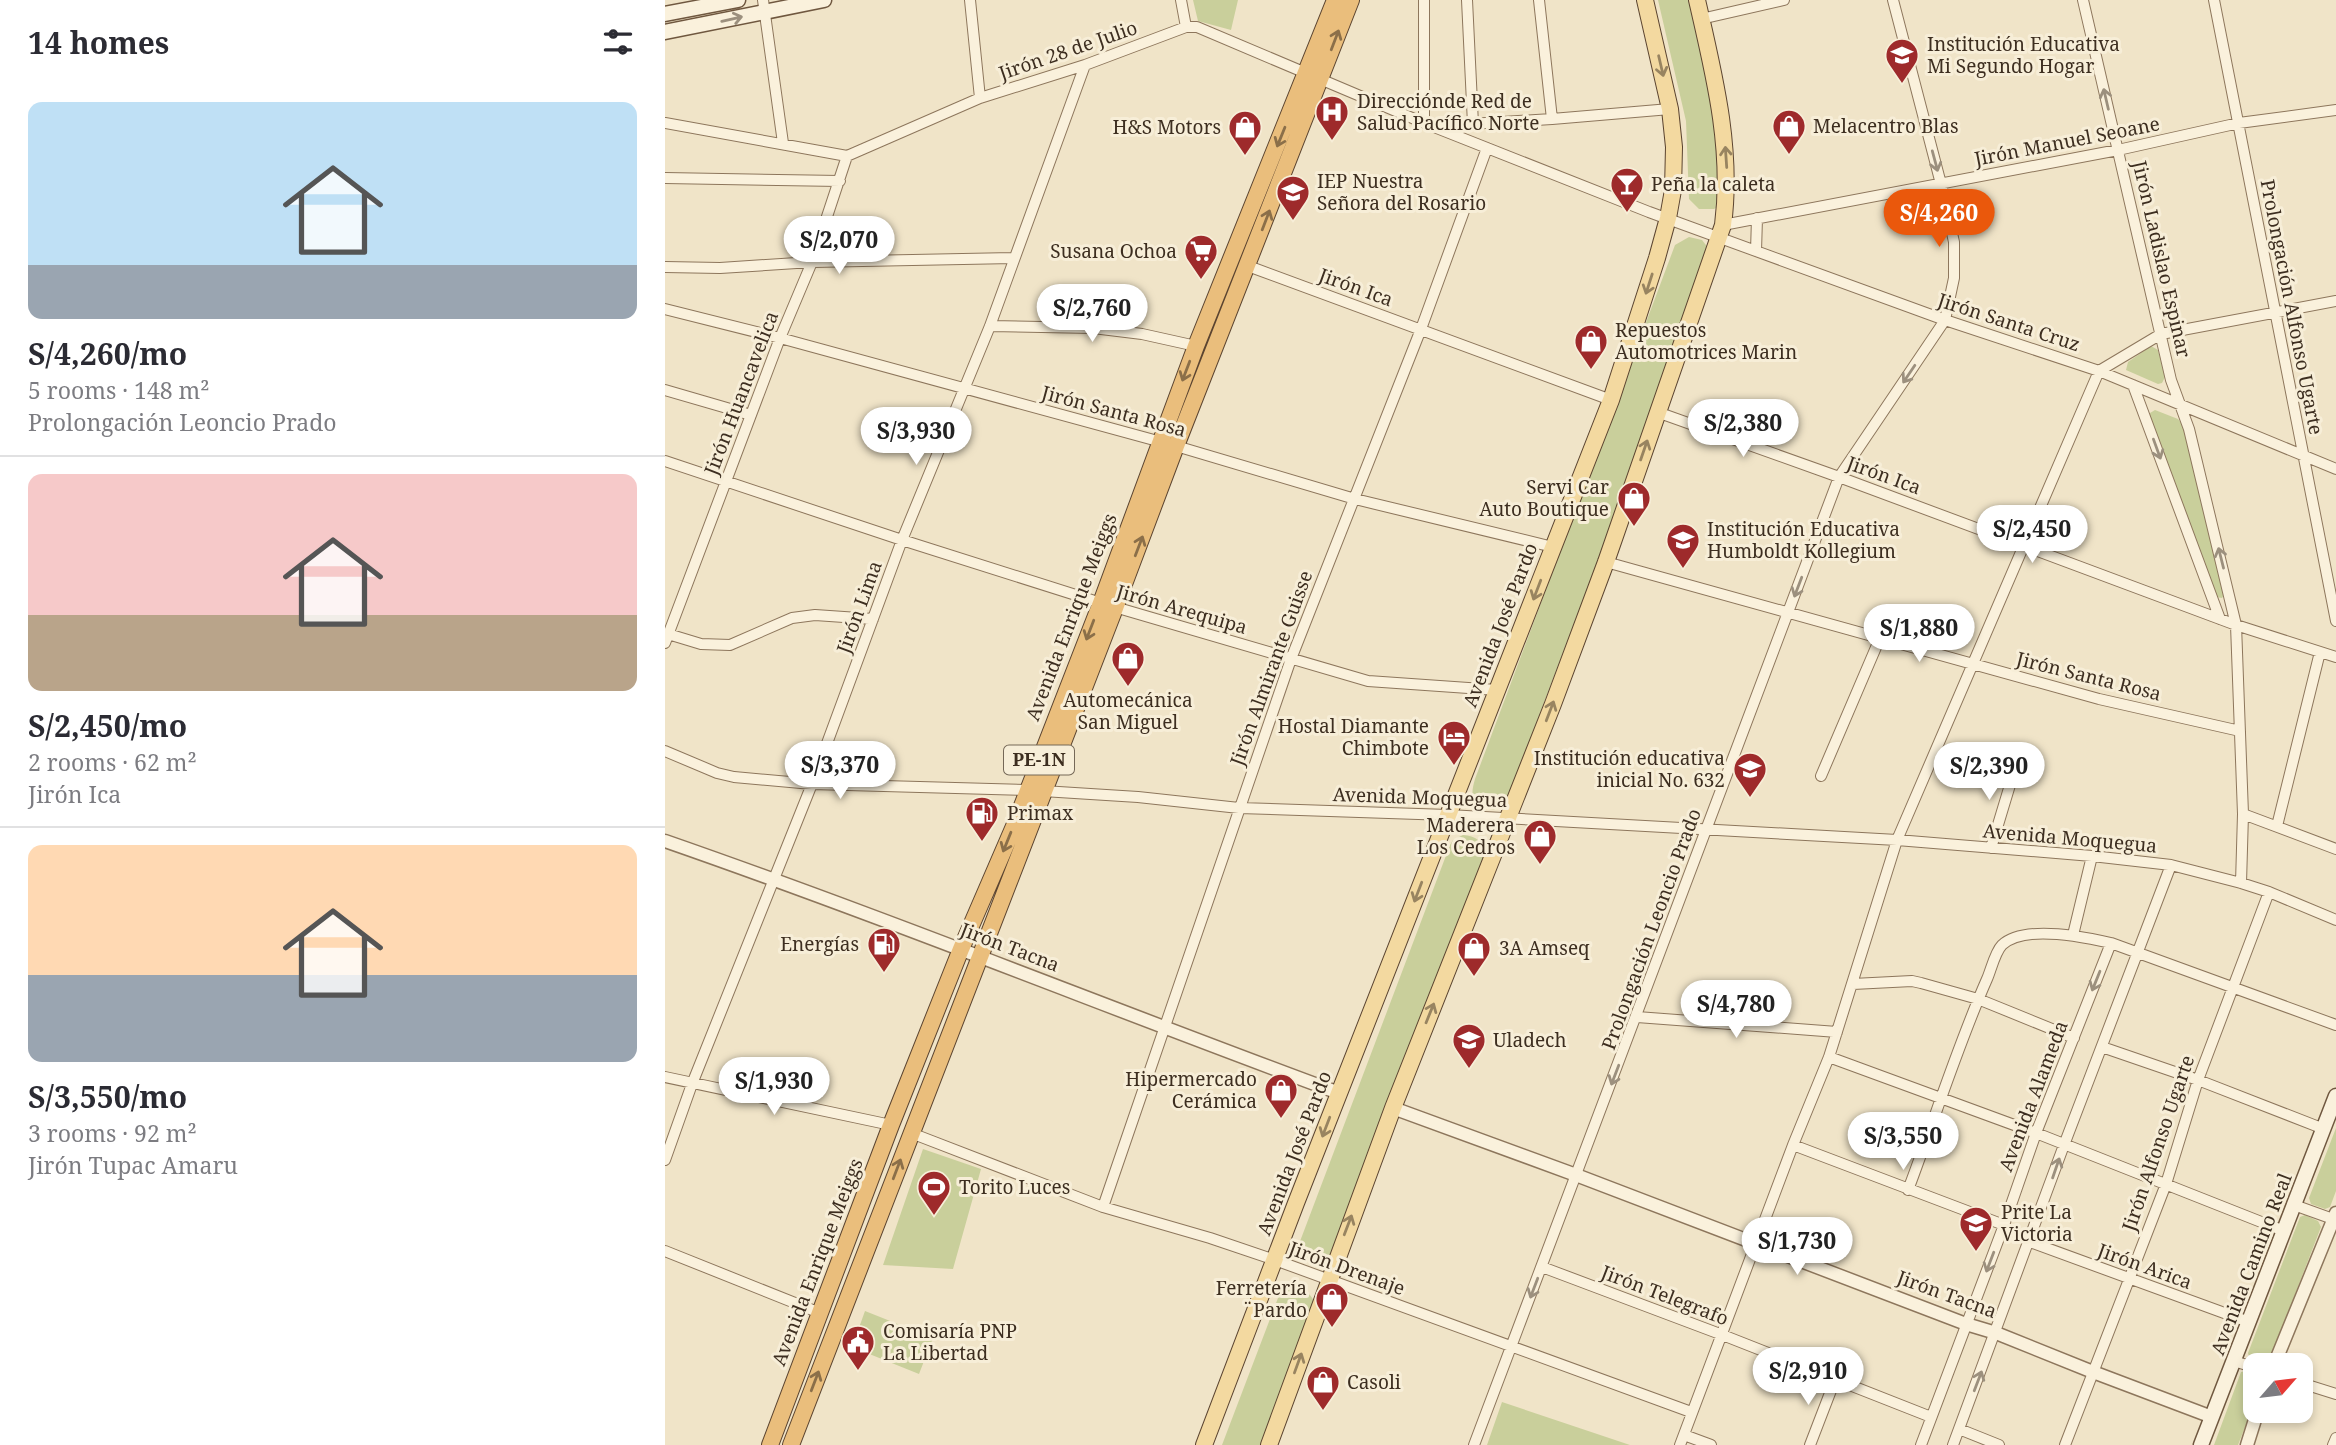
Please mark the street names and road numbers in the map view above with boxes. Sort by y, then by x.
street label: Jirón 28 de Julio [994,14,1141,86]
street label: Jirón Manuel Seoane [1971,110,2162,172]
street label: Jirón Ladislao Espinar [2126,157,2197,360]
street label: Prolongación Alfonso Ugarte [2254,177,2330,437]
street label: Jirón Ica [1314,261,1397,312]
street label: Jirón Santa Cruz [1934,286,2083,357]
street label: Jirón Huancavelica [697,307,784,479]
street label: Jirón Santa Rosa [1038,379,1189,443]
street label: Jirón Ica [1842,449,1925,500]
street label: Avenida Enrique Meiggs [1019,510,1123,724]
street label: Avenida José Pardo [1457,539,1543,711]
street label: Jirón Lima [830,557,888,658]
street label: Jirón Almirante Guisse [1223,567,1318,770]
street label: Jirón Arequipa [1113,578,1250,640]
street label: Jirón Santa Rosa [2013,645,2164,707]
road number: PE-1N [1004,746,1074,774]
street label: Avenida Moquegua [1332,781,1508,813]
street label: Prolongación Leoncio Prado [1595,805,1707,1053]
street label: Avenida Moquegua [1982,817,2158,859]
street label: Jirón Tacna [956,916,1063,978]
street label: Avenida Alameda [1992,1017,2074,1175]
street label: Jirón Alfonso Ugarte [2115,1052,2200,1235]
street label: Avenida José Pardo [1251,1067,1337,1239]
street label: Avenida Enrique Meiggs [765,1155,869,1369]
street label: Avenida Camino Real [2204,1169,2298,1359]
street label: Jirón Drenaje [1284,1235,1409,1301]
street label: Jirón Arica [2093,1237,2196,1295]
street label: Jirón Telegrafo [1597,1258,1732,1331]
street label: Jirón Tacna [1893,1264,2000,1324]

